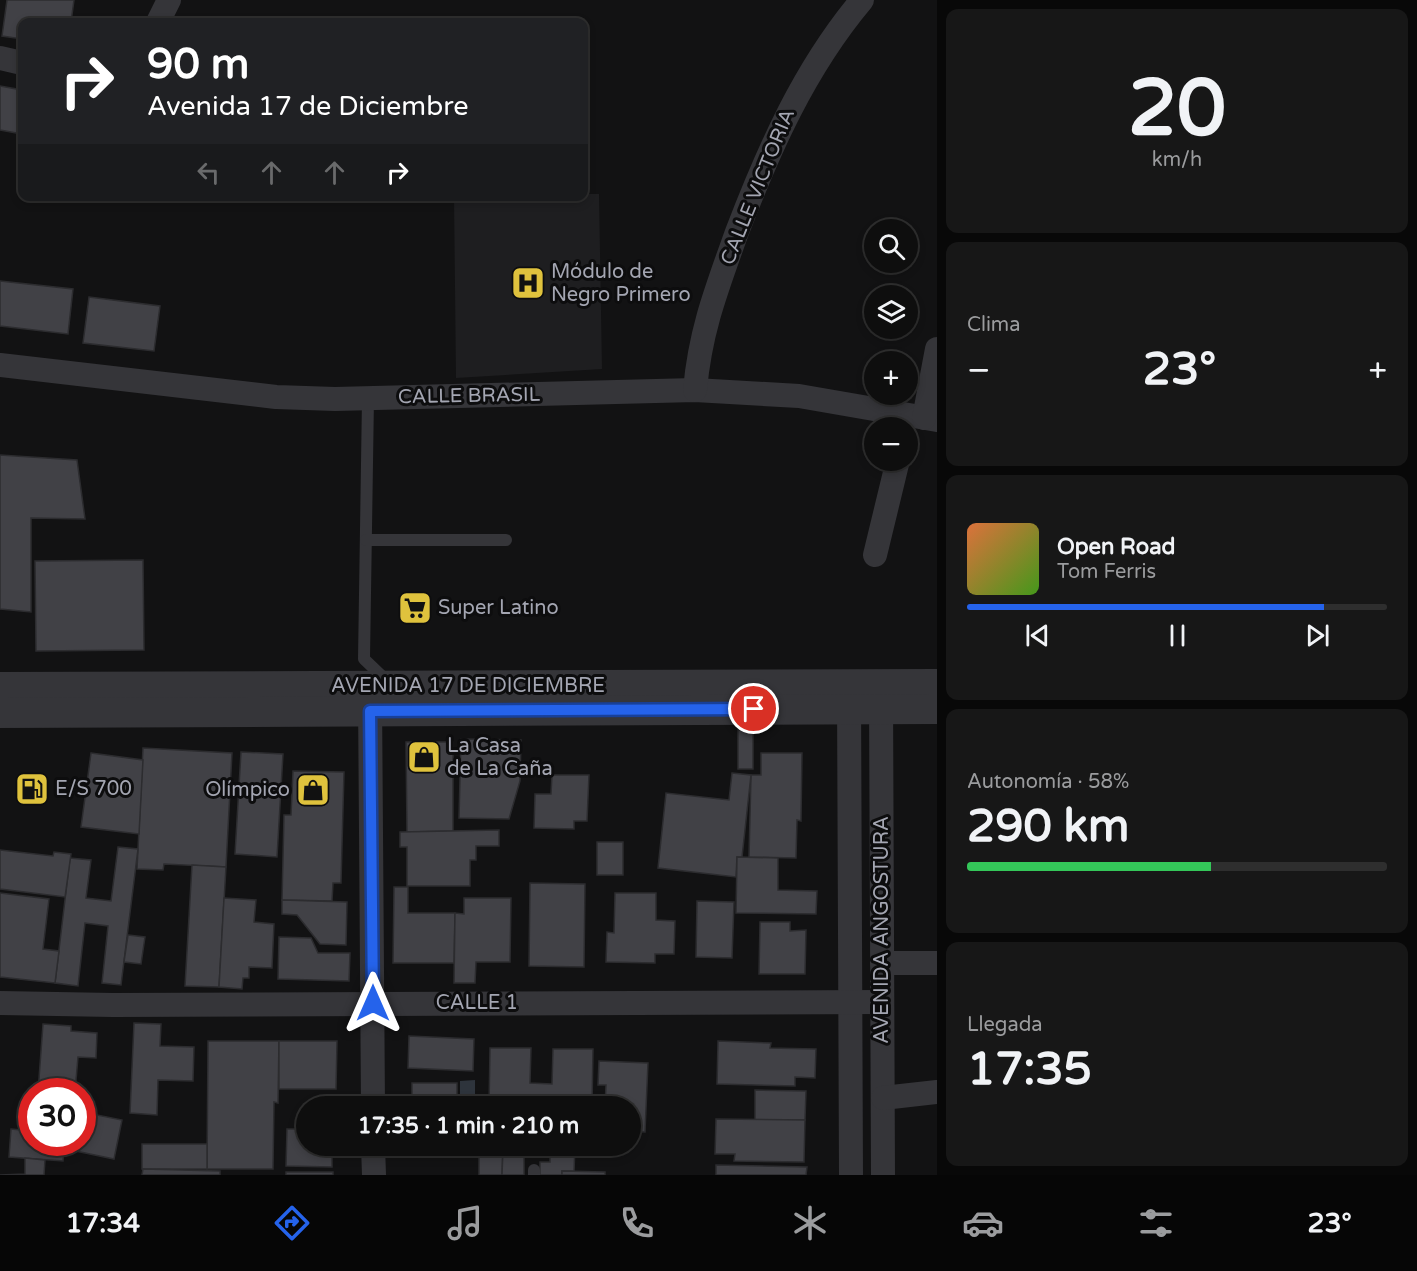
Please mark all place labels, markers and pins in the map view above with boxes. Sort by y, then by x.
place label: Módulo de Negro Primero [551,260,691,307]
hospital icon: Módulo de Negro Primero [510,265,546,301]
supermarket icon: Super Latino [397,590,433,626]
place label: Super Latino [438,596,559,620]
pin [728,683,779,734]
place label: La Casa de La Caña [447,734,553,781]
shop icon: La Casa de La Caña [406,739,442,775]
fuel station icon: E/S 700 [14,771,50,807]
shop icon: Olímpico [295,772,331,808]
place label: E/S 700 [55,777,132,801]
place label: Olímpico [205,778,290,802]

